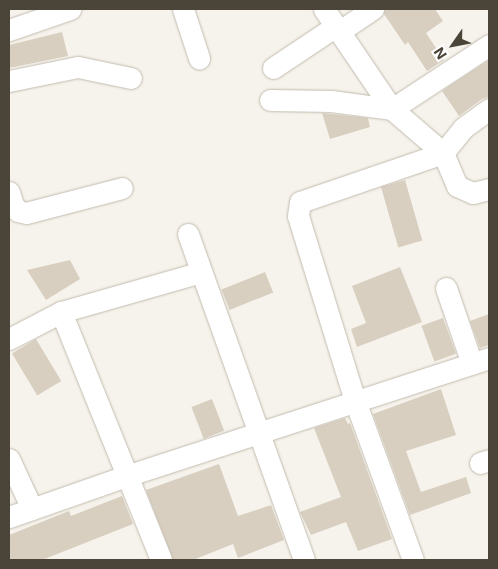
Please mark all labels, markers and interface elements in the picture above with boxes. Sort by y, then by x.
north arrow [428,20,478,70]
text: N [430,44,450,63]

